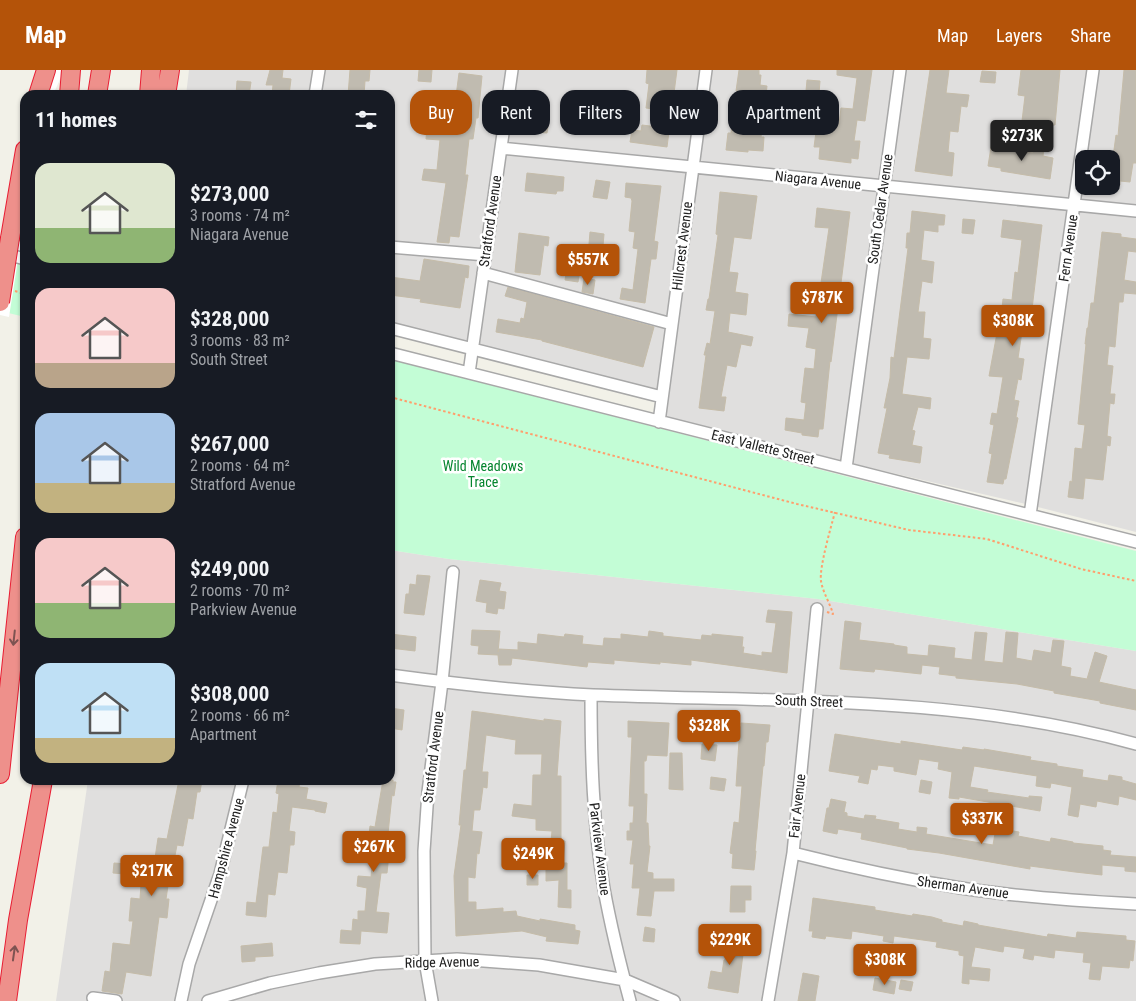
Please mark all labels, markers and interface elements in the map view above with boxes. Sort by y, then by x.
text: Map [25,21,66,49]
text: Map [937,25,968,46]
text: Layers [996,25,1043,46]
text: Share [1071,25,1111,46]
chip: Buy [410,90,472,135]
chip: Rent [482,90,550,135]
chip: Filters [560,90,640,135]
chip: New [650,90,718,135]
chip: Apartment [728,90,839,135]
icon: filters [352,106,380,134]
text: 11 homes [35,108,117,132]
pin: $273K [987,119,1057,162]
text: $273K [1001,126,1043,145]
map controls [1075,150,1120,195]
button: locate [1075,150,1120,195]
street label: South Cedar Avenue [864,152,896,265]
street label: Niagara Avenue [774,168,862,193]
street label: Stratford Avenue [476,174,504,268]
text: $273,000 [190,182,269,206]
icon: home [75,183,135,243]
street label: Hillcrest Avenue [669,200,695,291]
text: 3 rooms · 74 m² [190,206,290,225]
street label: Fern Avenue [1055,213,1081,283]
text: Niagara Avenue [190,225,289,244]
pin: $557K [553,244,623,286]
text: $557K [567,250,609,269]
pin: $787K [787,282,857,324]
text: $787K [801,288,843,307]
pin: $308K [978,304,1048,347]
text: $328,000 [190,307,269,331]
icon: home [75,308,135,368]
text: $308K [992,311,1034,330]
text: 3 rooms · 83 m² [190,331,290,350]
text: South Street [190,350,268,369]
street label: East Vallette Street [710,426,816,468]
text: $267,000 [190,432,269,456]
icon: home [75,433,135,493]
text: 2 rooms · 64 m² [190,456,290,475]
park label: Wild Meadows Trace [443,458,523,490]
text: Stratford Avenue [190,475,295,494]
text: $249,000 [190,557,269,581]
icon: home [75,558,135,618]
text: 2 rooms · 70 m² [190,581,290,600]
text: Parkview Avenue [190,600,297,619]
one-way arrow [9,630,19,646]
text: $308,000 [190,682,269,706]
icon: home [75,683,135,743]
street label: South Street [775,692,843,710]
text: 2 rooms · 66 m² [190,706,290,725]
street label: Stratford Avenue [419,710,447,804]
pin: $328K [674,710,744,752]
text: $328K [688,716,730,735]
text: Apartment [190,725,257,744]
street label: Fair Avenue [786,773,808,839]
street label: Hampshire Avenue [205,796,247,900]
street label: Parkview Avenue [586,802,614,897]
pin: $337K [947,802,1017,845]
text: $337K [961,809,1003,828]
pin: $267K [339,830,409,873]
text: $267K [353,837,395,856]
pin: $249K [498,838,568,880]
text: $249K [512,844,554,863]
pin: $217K [117,854,187,897]
text: $217K [131,861,173,880]
street label: Sherman Avenue [916,873,1010,901]
pin: $229K [695,924,765,966]
text: $229K [709,930,751,949]
pin: $308K [850,944,920,986]
one-way arrow [9,945,19,961]
text: $308K [864,950,906,969]
street label: Ridge Avenue [405,953,480,971]

